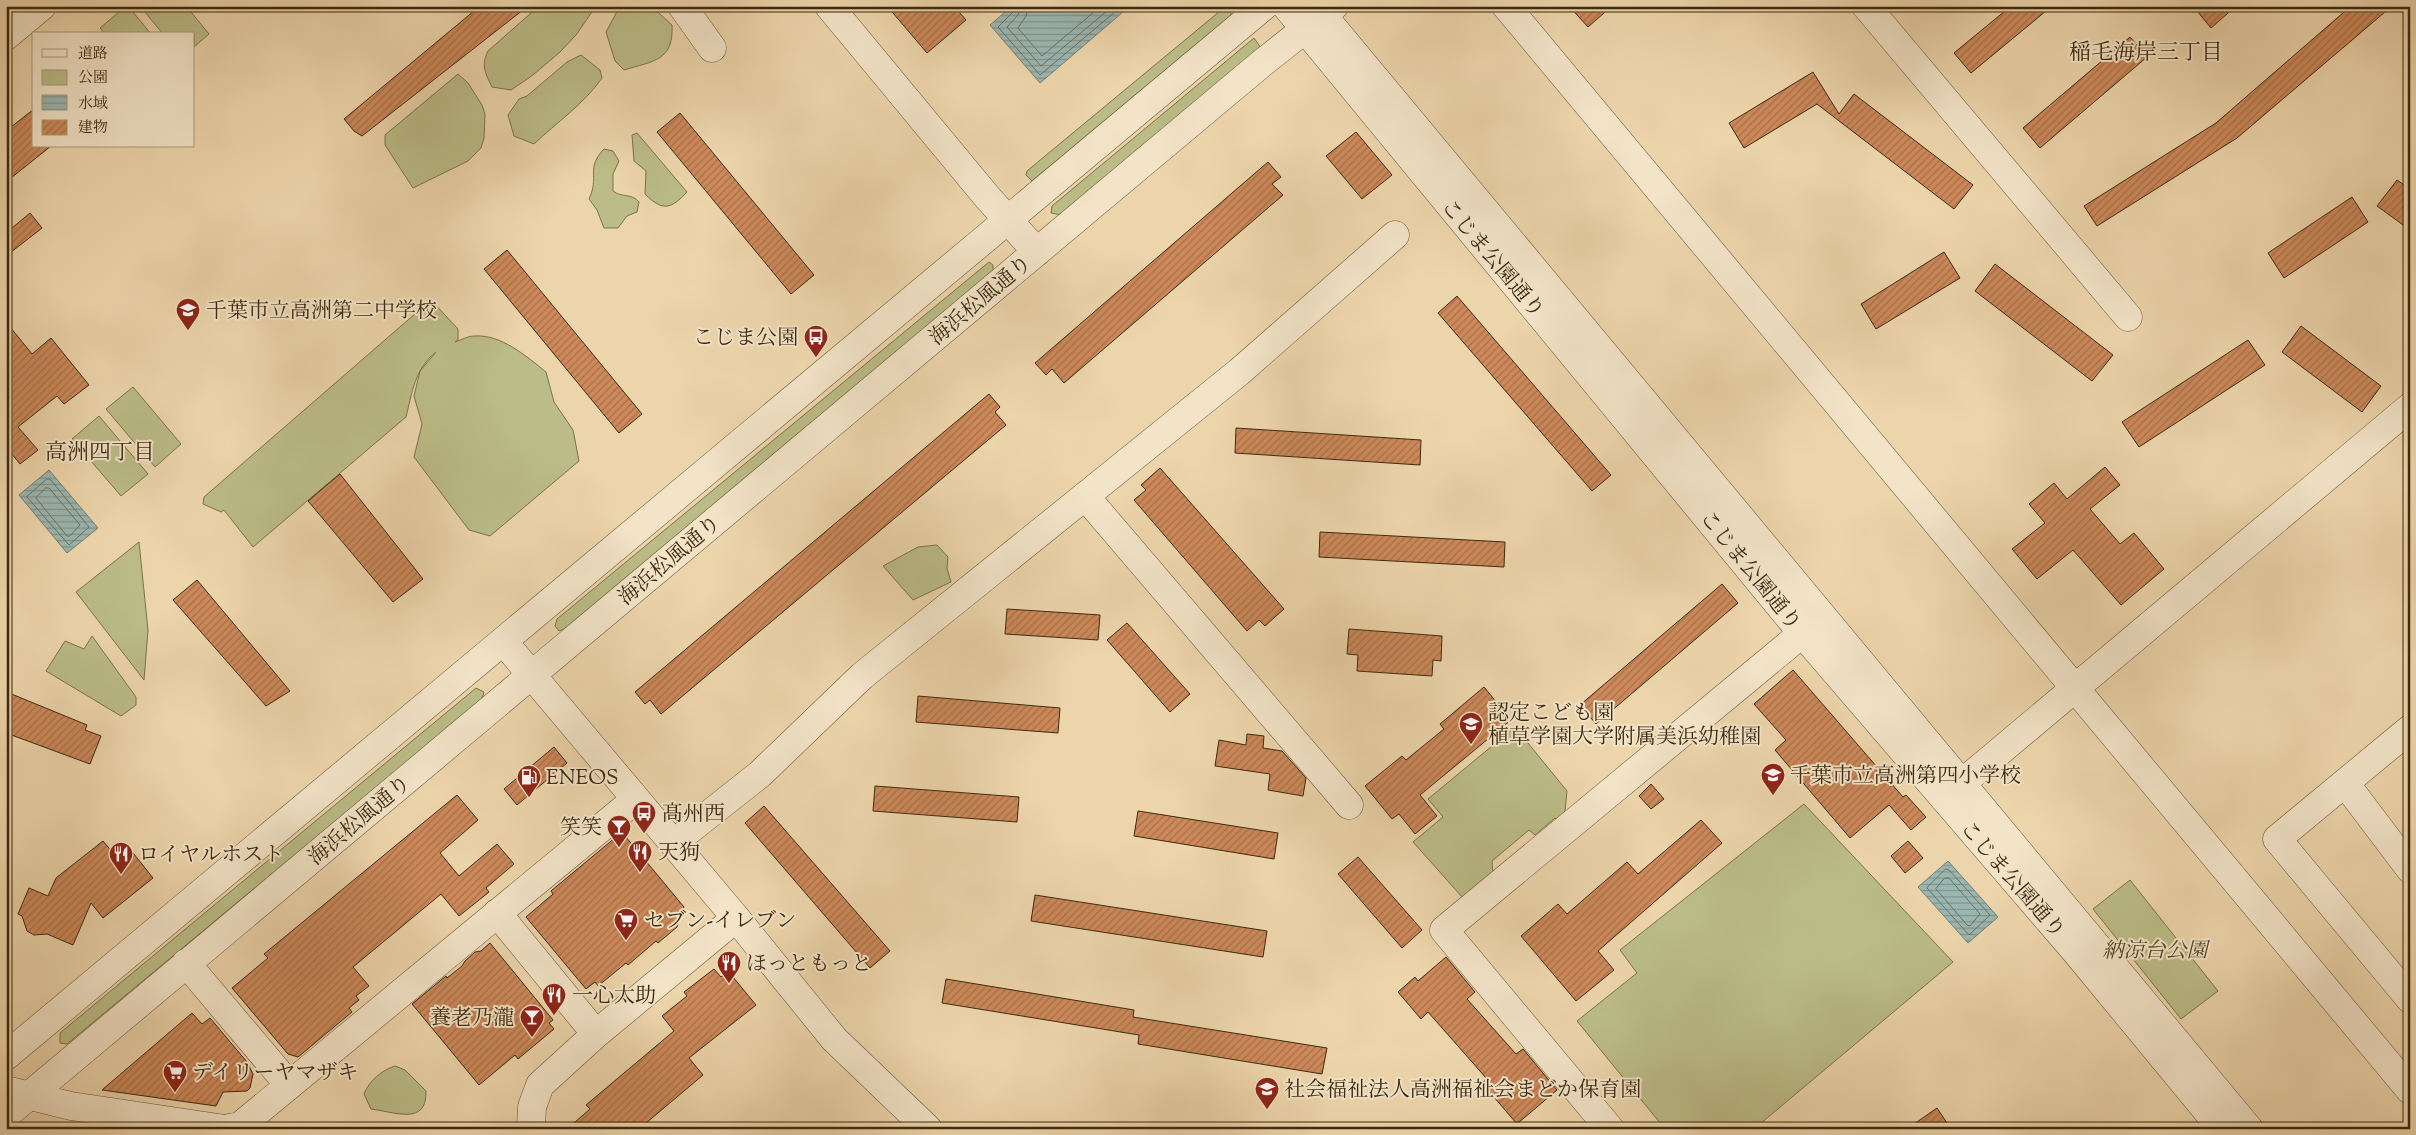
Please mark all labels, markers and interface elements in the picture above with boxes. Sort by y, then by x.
legend [32,32,195,148]
district label: 稲毛海岸三丁目 [2069,38,2223,70]
text: 道路 [78,44,108,65]
text: 公園 [78,68,108,89]
text: 水域 [78,94,108,115]
text: 建物 [78,118,108,139]
street label: こじま公園通り [1433,193,1550,325]
street label: 海浜松風通り [923,250,1039,354]
school or university icon: 千葉市立高洲第二中学校 [175,297,201,331]
place label: 千葉市立高洲第二中学校 [206,297,437,327]
place label: こじま公園 [693,324,798,354]
bus stop icon: こじま公園 [803,324,829,358]
district label: 高洲四丁目 [45,438,155,470]
street label: こじま公園通り [1692,505,1807,638]
street label: 海浜松風通り [612,510,728,614]
place label: 認定こども園 植草学園大学附属美浜幼稚園 [1488,699,1761,753]
school or university icon: 認定こども園 植草学園大学附属美浜幼稚園 [1458,711,1484,745]
school or university icon: 千葉市立高洲第四小学校 [1760,762,1786,796]
place label: 千葉市立高洲第四小学校 [1790,762,2021,792]
fuel station icon: ENEOS [516,764,542,798]
place label: ENEOS [546,764,619,794]
street label: 海浜松風通り [302,770,418,874]
bus stop icon: 髙州西 [631,800,657,834]
place label: 髙州西 [662,800,725,830]
place label: 笑笑 [560,814,602,844]
bar icon: 笑笑 [606,814,632,848]
street label: こじま公園通り [1952,815,2071,946]
restaurant icon: 天狗 [627,839,653,873]
place label: 天狗 [658,839,700,869]
restaurant icon: ロイヤルホスト [108,841,134,875]
place label: ロイヤルホスト [138,841,284,871]
supermarket icon: セブン-イレブン [613,907,639,941]
place label: セブン-イレブン [644,907,796,937]
park label: 納涼台公園 [2103,937,2210,967]
restaurant icon: ほっともっと [716,950,742,984]
place label: ほっともっと [746,950,872,980]
restaurant icon: 一心太助 [541,982,567,1016]
place label: 一心太助 [572,982,656,1012]
place label: 養老乃瀧 [430,1004,514,1034]
bar icon: 養老乃瀧 [519,1004,545,1038]
supermarket icon: デイリーヤマザキ [162,1059,188,1093]
place label: デイリーヤマザキ [192,1059,359,1089]
school or university icon: 社会福祉法人高洲福祉会まどか保育園 [1254,1076,1280,1110]
place label: 社会福祉法人高洲福祉会まどか保育園 [1284,1076,1641,1106]

